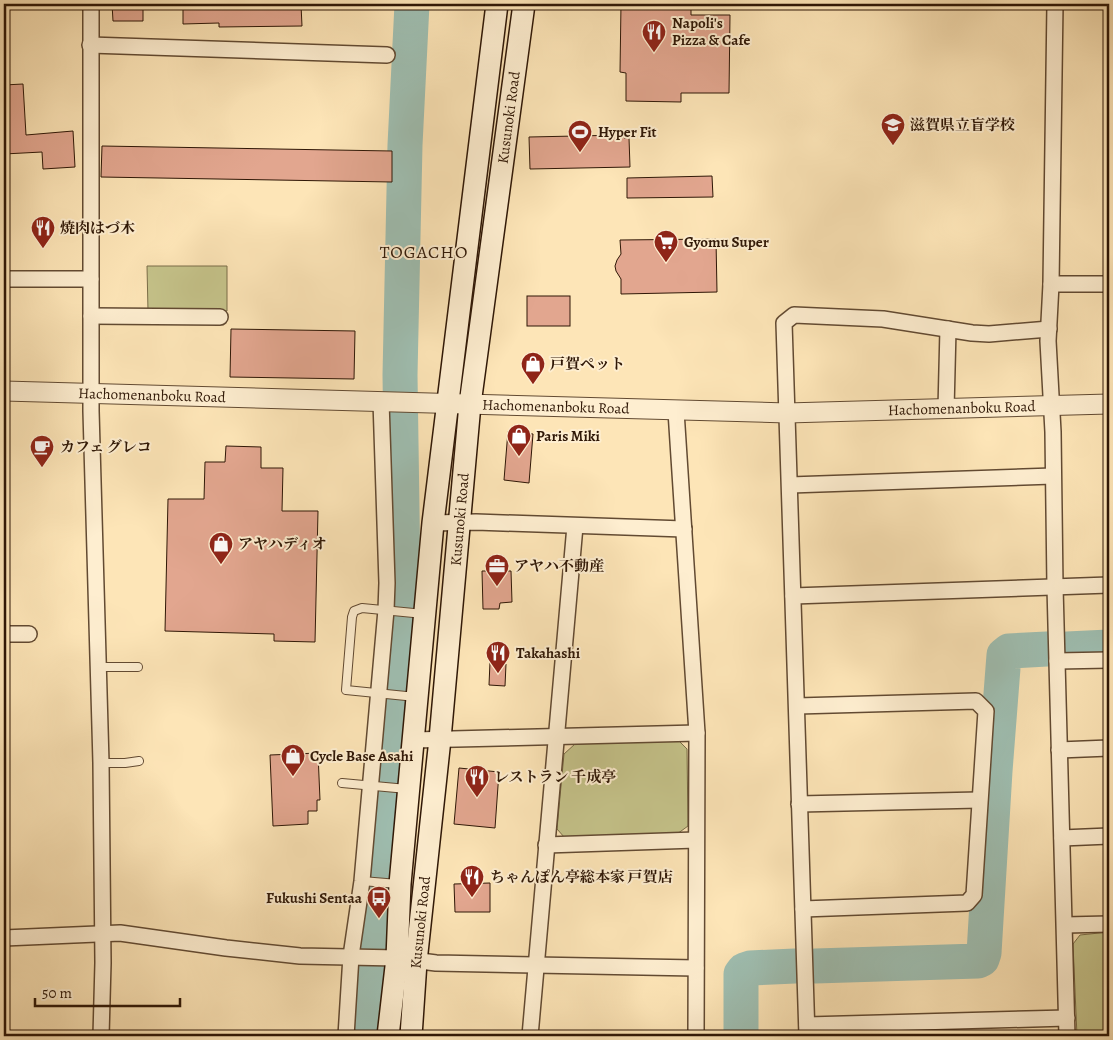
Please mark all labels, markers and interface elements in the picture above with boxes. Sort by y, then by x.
place label: Napoli's Pizza & Cafe [672,13,750,50]
restaurant icon: Napoli's Pizza & Cafe [641,19,667,53]
street label: Kusunoki Road [493,69,525,165]
school or university icon: 滋賀県立盲学校 [880,112,906,146]
place label: 滋賀県立盲学校 [910,115,1015,135]
sports icon: Hyper Fit [567,119,593,153]
place label: Hyper Fit [598,122,657,142]
restaurant icon: 焼肉はづ木 [30,215,56,249]
place label: 焼肉はづ木 [60,218,135,238]
supermarket icon: Gyomu Super [653,229,679,263]
place label: Gyomu Super [684,232,769,252]
district label: TOGACHO [380,240,468,264]
shop icon: 戸賀ペット [520,351,546,385]
place label: 戸賀ペット [550,354,625,374]
street label: Hachomenanboku Road [78,383,227,407]
street label: Hachomenanboku Road [482,394,631,419]
street label: Hachomenanboku Road [888,396,1037,420]
shop icon: Paris Miki [506,423,532,457]
place label: Paris Miki [536,426,601,446]
cafe icon: カフェ グレコ [29,434,55,468]
place label: カフェ グレコ [60,437,152,457]
street label: Kusunoki Road [446,471,474,567]
shop icon: アヤハディオ [208,531,234,565]
place label: アヤハディオ [238,534,327,554]
office icon: アヤハ不動産 [484,553,510,587]
place label: アヤハ不動産 [514,556,604,576]
restaurant icon: Takahashi [485,640,511,674]
place label: Takahashi [516,643,581,663]
shop icon: Cycle Base Asahi [280,743,306,777]
place label: Cycle Base Asahi [310,746,414,766]
restaurant icon: レストラン 千成亭 [464,764,490,798]
place label: レストラン 千成亭 [494,767,616,787]
restaurant icon: ちゃんぽん亭総本家 戸賀店 [459,864,485,898]
place label: ちゃんぽん亭総本家 戸賀店 [490,867,673,887]
street label: Kusunoki Road [406,874,435,969]
bus stop icon: Fukushi Sentaa [366,885,392,919]
place label: Fukushi Sentaa [266,888,363,908]
scale bar [35,975,180,1007]
text: 50 m [42,983,72,1003]

